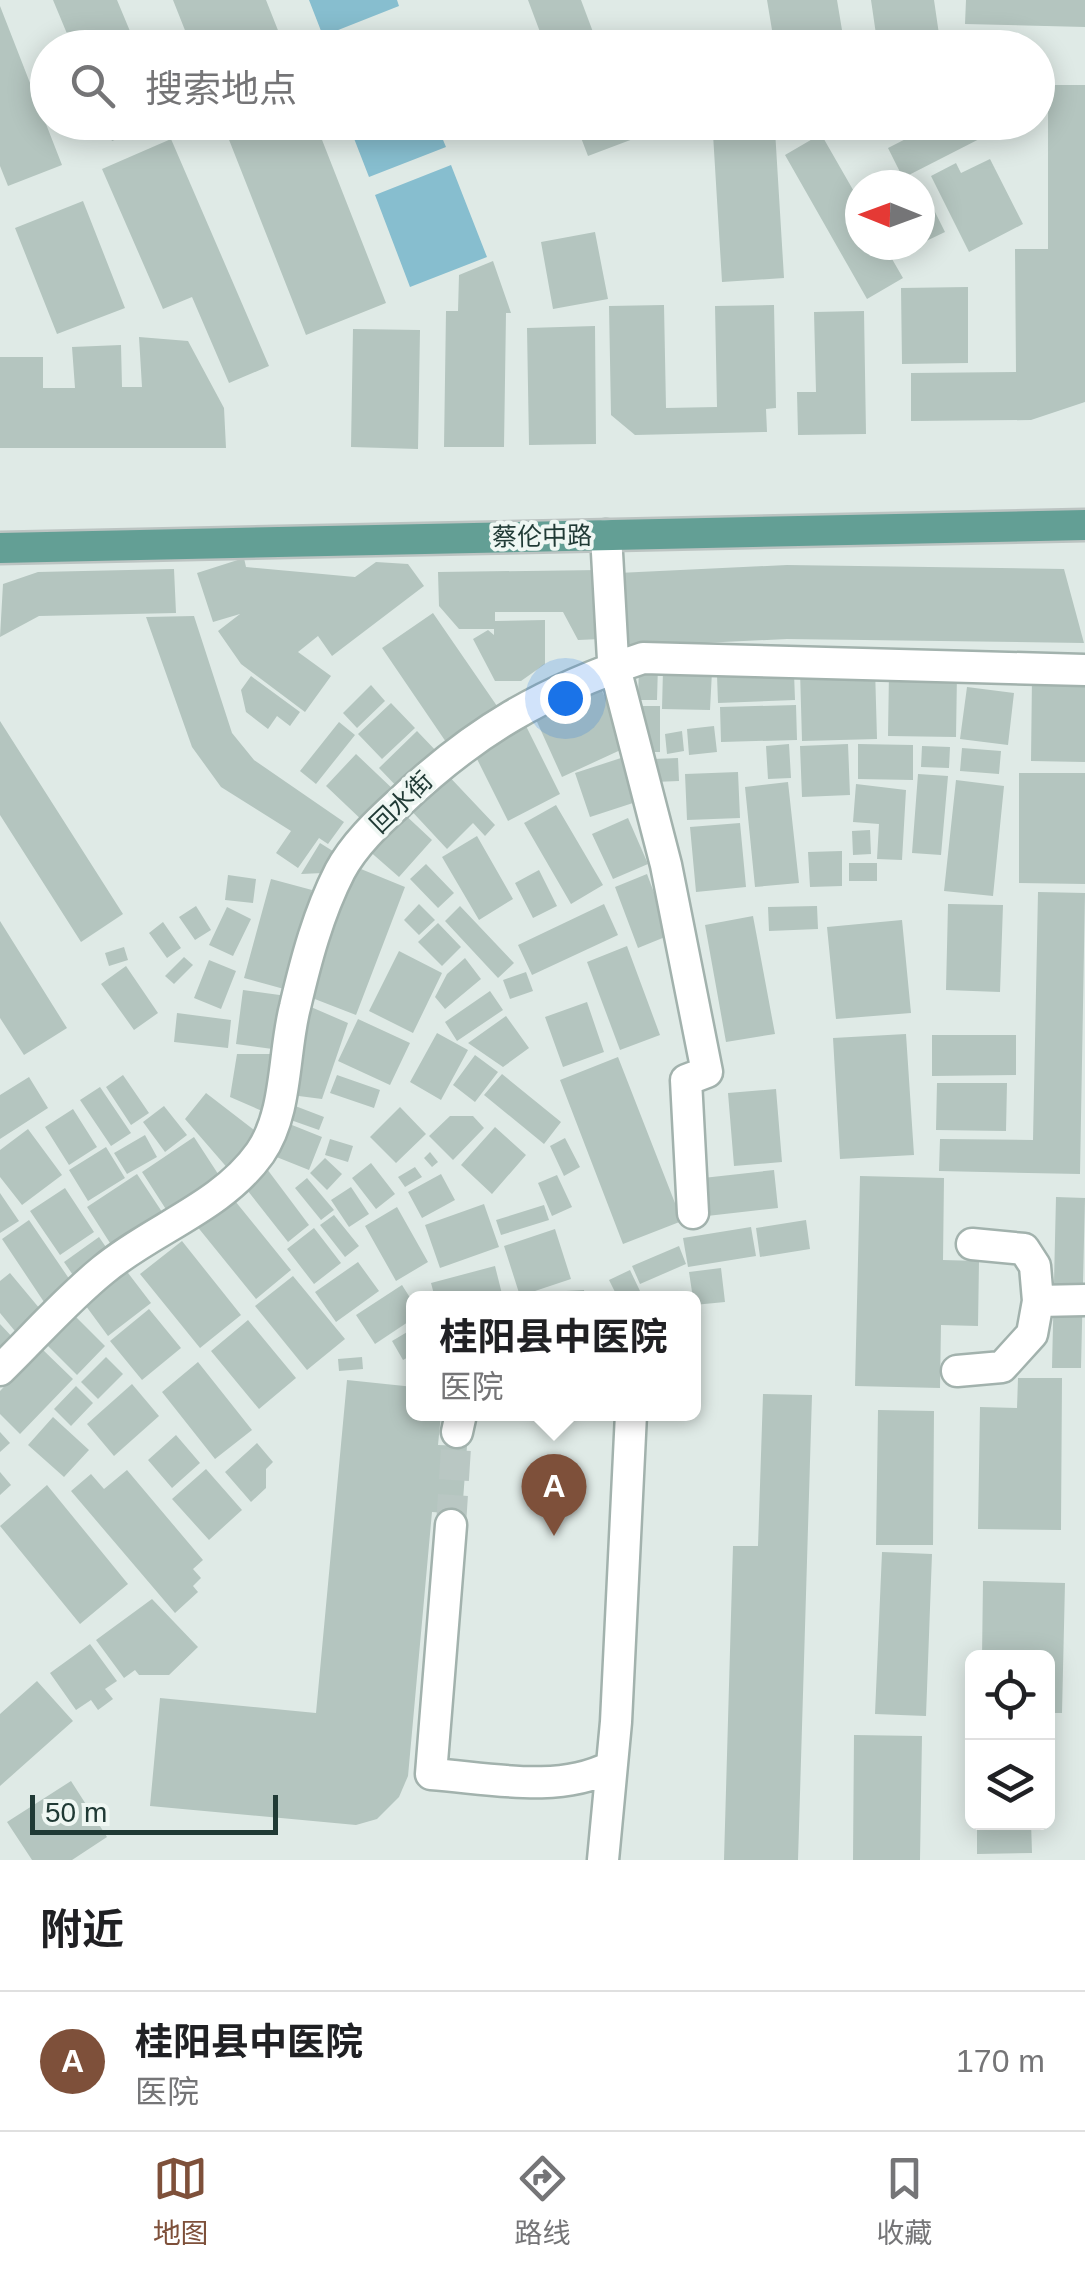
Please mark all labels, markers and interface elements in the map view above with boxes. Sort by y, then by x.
search box [30,30,1055,140]
icon: search [65,58,120,113]
text: 搜索地点 [145,68,297,110]
north arrow [845,170,935,260]
street label: 蔡伦中路 [492,521,592,551]
your location [540,673,591,724]
street label: 回水街 [364,766,438,838]
popup [406,1291,701,1421]
text: 桂阳县中医院 [439,1316,668,1358]
text: 医院 [439,1369,504,1405]
pin: A [522,1454,586,1536]
map controls [965,1650,1055,1830]
button: locate [965,1650,1055,1740]
button: layers [965,1740,1055,1830]
scale bar [30,1790,278,1834]
text: 50 m [45,1797,107,1828]
text: 附近 [40,1906,124,1953]
text: 桂阳县中医院 [135,2021,363,2063]
text: A [61,2043,84,2079]
text: 170 m [956,2043,1045,2079]
text: 医院 [135,2074,199,2110]
tab: 地图 [153,2151,209,2251]
tab: 路线 [514,2151,570,2251]
tab: 收藏 [876,2151,932,2251]

